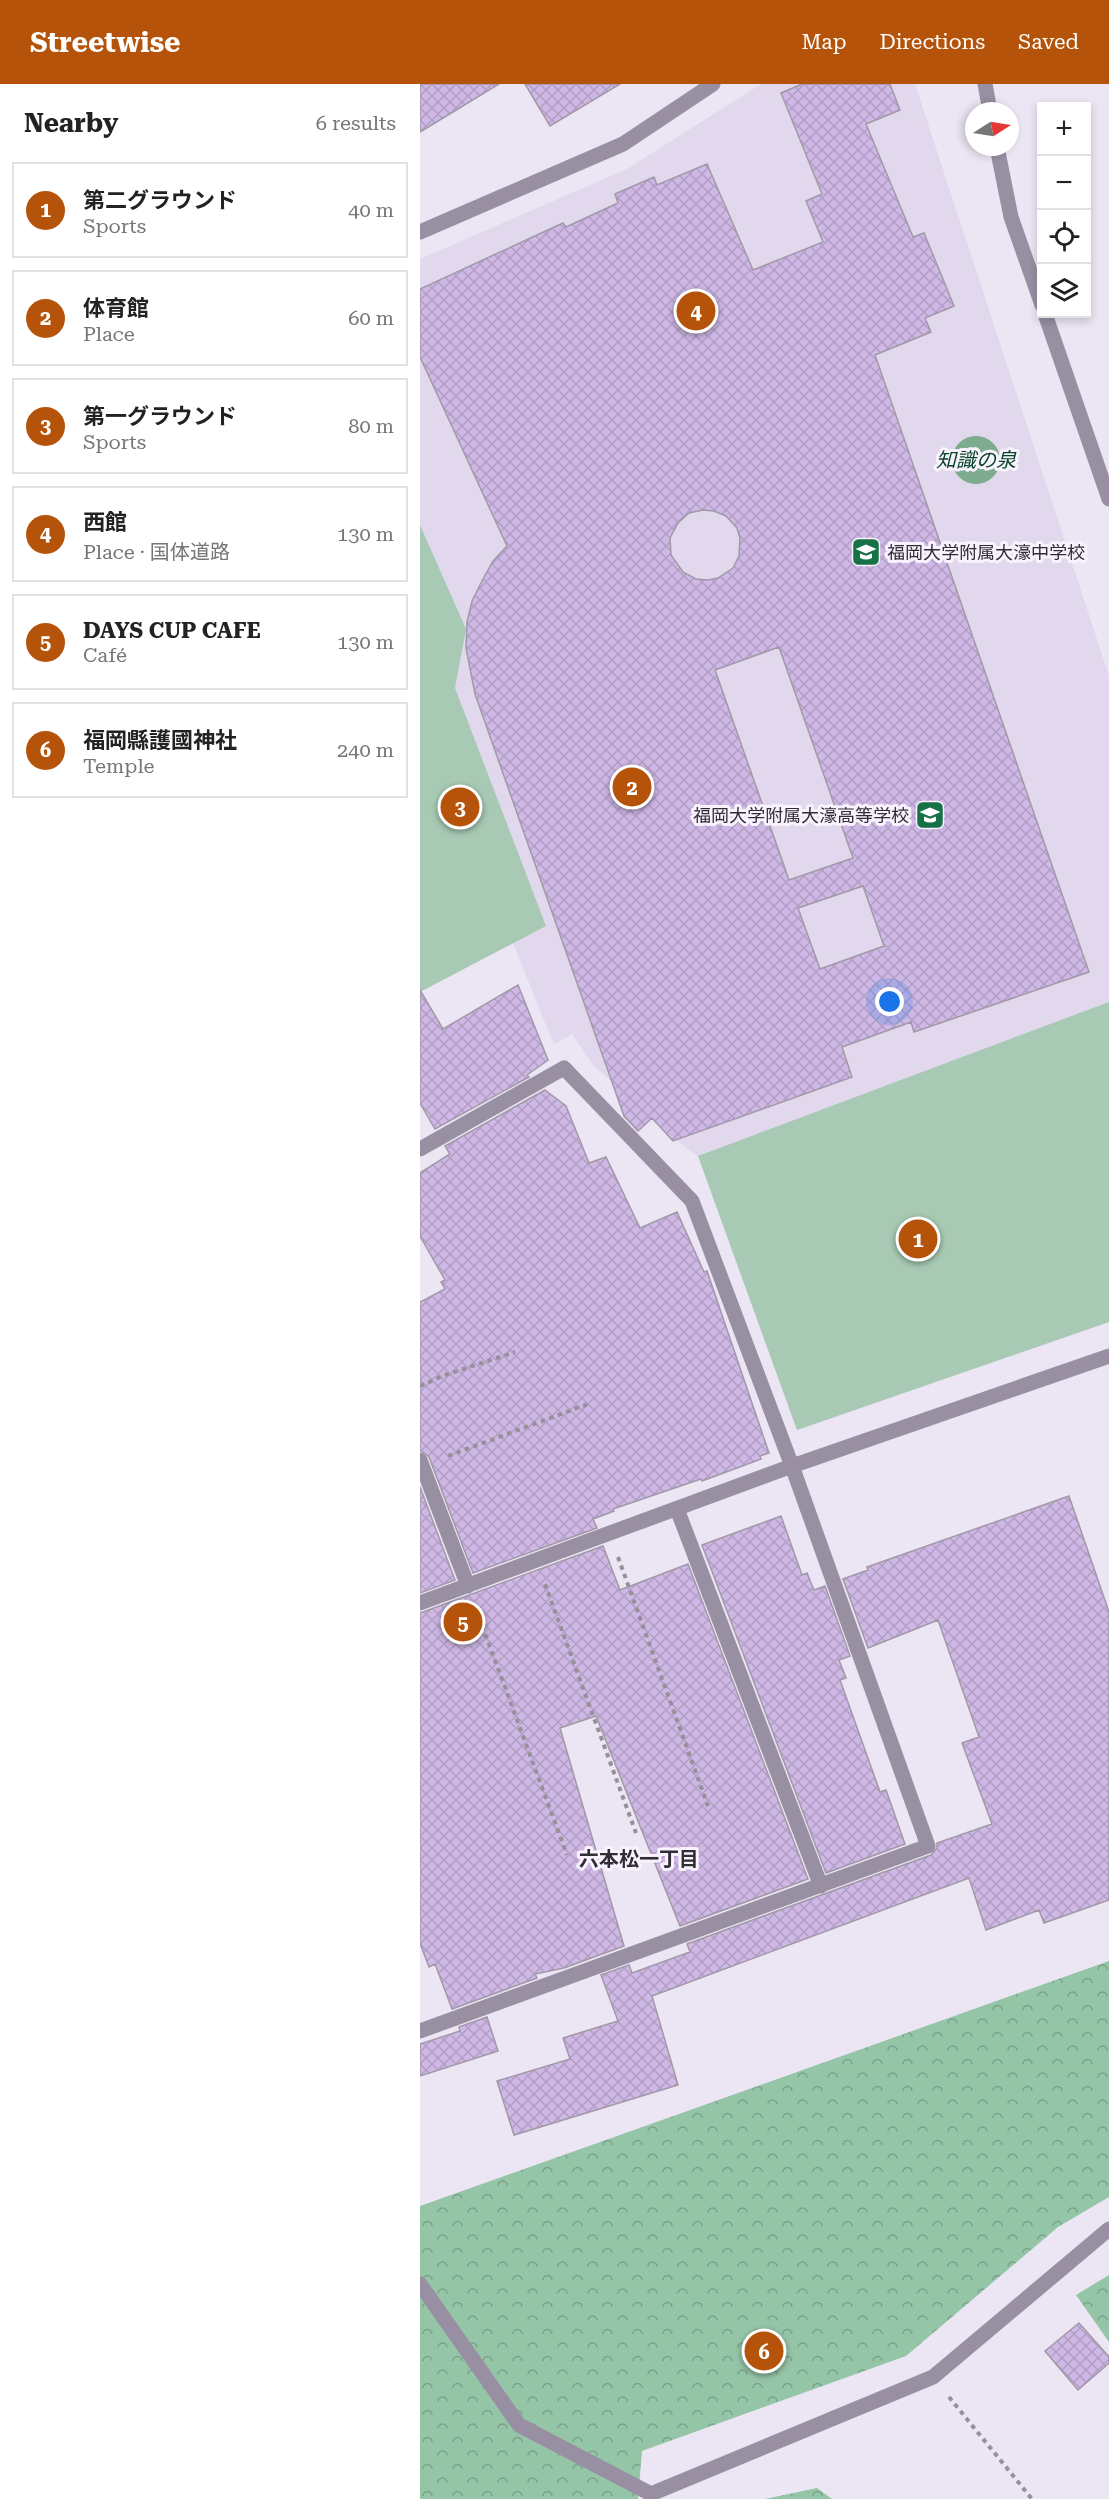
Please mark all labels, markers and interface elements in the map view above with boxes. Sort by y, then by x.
text: Streetwise [30,26,181,59]
text: Map [802,30,846,54]
text: Directions [879,30,985,54]
text: Saved [1018,30,1079,54]
north arrow [965,102,1019,156]
map controls [1037,102,1091,318]
button: + [1037,102,1091,156]
text: Nearby [24,108,118,138]
text: 6 results [316,111,396,135]
button: − [1037,156,1091,210]
text: 第二グラウンド [83,188,237,213]
text: 1 [40,198,51,222]
text: 40 m [348,198,394,222]
button: locate [1037,210,1091,264]
text: Sports [83,214,146,238]
button: layers [1037,264,1091,318]
pin: 4 [676,288,716,334]
text: 体育館 [83,296,149,321]
text: 2 [40,306,51,330]
text: 60 m [348,306,394,330]
text: Place [83,322,135,346]
text: 第一グラウンド [83,404,237,429]
text: 3 [40,414,51,438]
text: 80 m [348,414,394,438]
text: Sports [83,430,146,454]
water label: 知識の泉 [936,448,1017,472]
text: 西館 [83,510,127,535]
text: 4 [40,522,51,546]
text: 130 m [337,522,394,546]
school or university icon: 福岡大学附属大濠中学校 [850,536,882,568]
text: Place · 国体道路 [83,540,230,564]
place label: 福岡大学附属大濠中学校 [887,542,1085,563]
text: DAYS CUP CAFE [83,618,261,643]
text: 5 [40,630,51,654]
text: 130 m [337,630,394,654]
text: Café [83,643,127,667]
text: 福岡縣護國神社 [83,728,237,753]
text: 6 [40,738,51,762]
text: 240 m [337,738,394,762]
text: Temple [83,754,155,778]
pin: 2 [612,764,652,810]
pin: 3 [440,784,480,830]
school or university icon: 福岡大学附属大濠高等学校 [914,799,946,831]
place label: 福岡大学附属大濠高等学校 [693,805,909,826]
your location [875,987,904,1016]
pin: 1 [898,1216,938,1262]
pin: 5 [444,1600,483,1644]
district label: 六本松一丁目 [579,1847,699,1871]
pin: 6 [744,2328,784,2374]

